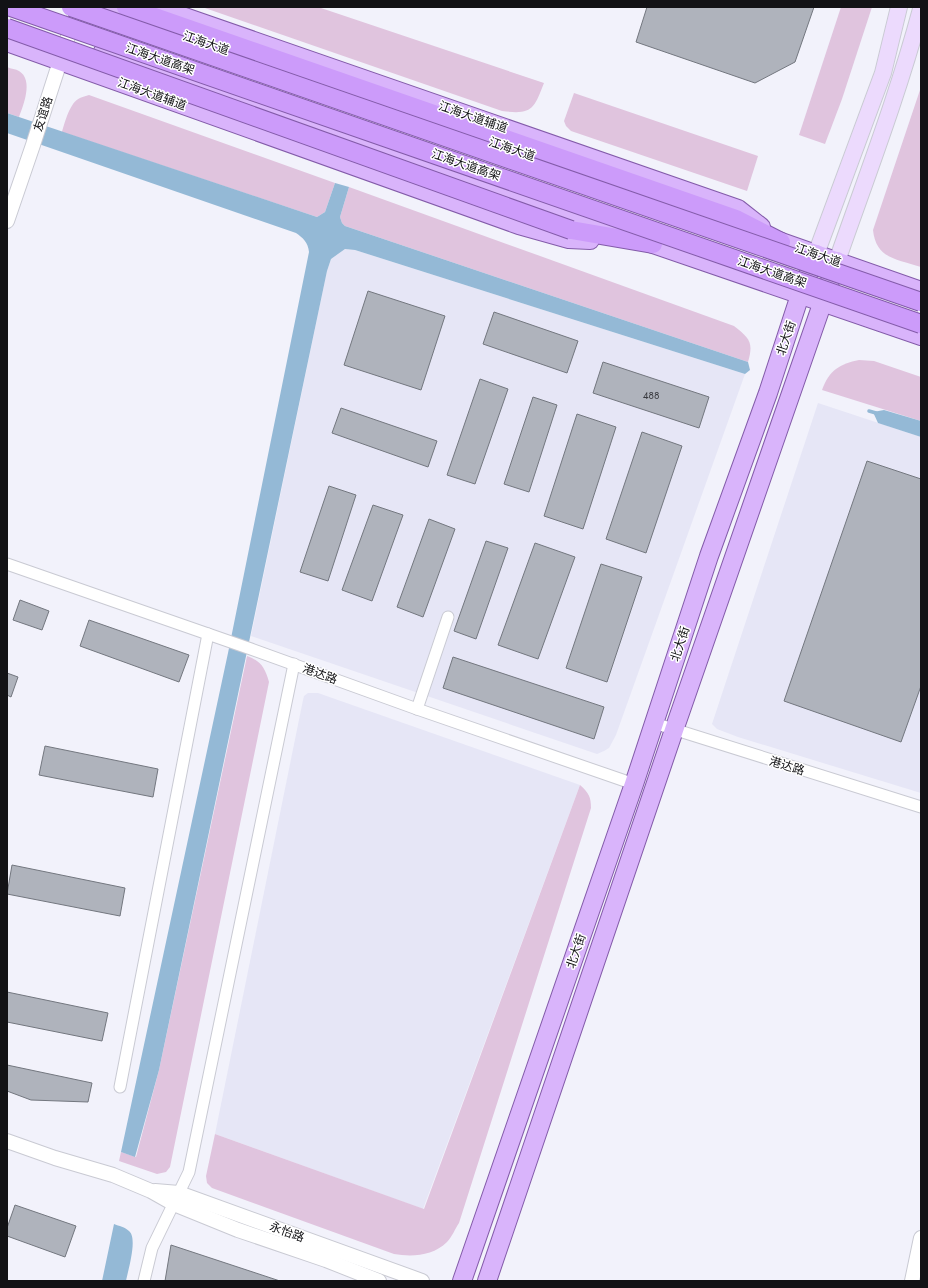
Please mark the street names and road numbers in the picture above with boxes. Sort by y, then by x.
street label: 江海大道 [180,27,232,59]
street label: 江海大道高架 [123,39,197,79]
street label: 江海大道辅道 [115,73,189,115]
street label: 友谊路 [29,94,57,134]
street label: 江海大道辅道 [436,97,510,137]
street label: 江海大道 [486,133,538,165]
street label: 江海大道高架 [429,145,503,185]
street label: 江海大道 [792,239,844,271]
street label: 江海大道高架 [735,252,809,292]
street label: 北大街 [772,318,800,358]
street label: 北大街 [666,624,694,664]
street label: 港达路 [300,659,340,689]
street label: 港达路 [767,752,807,780]
street label: 北大街 [562,931,590,971]
street label: 永怡路 [267,1217,307,1247]

